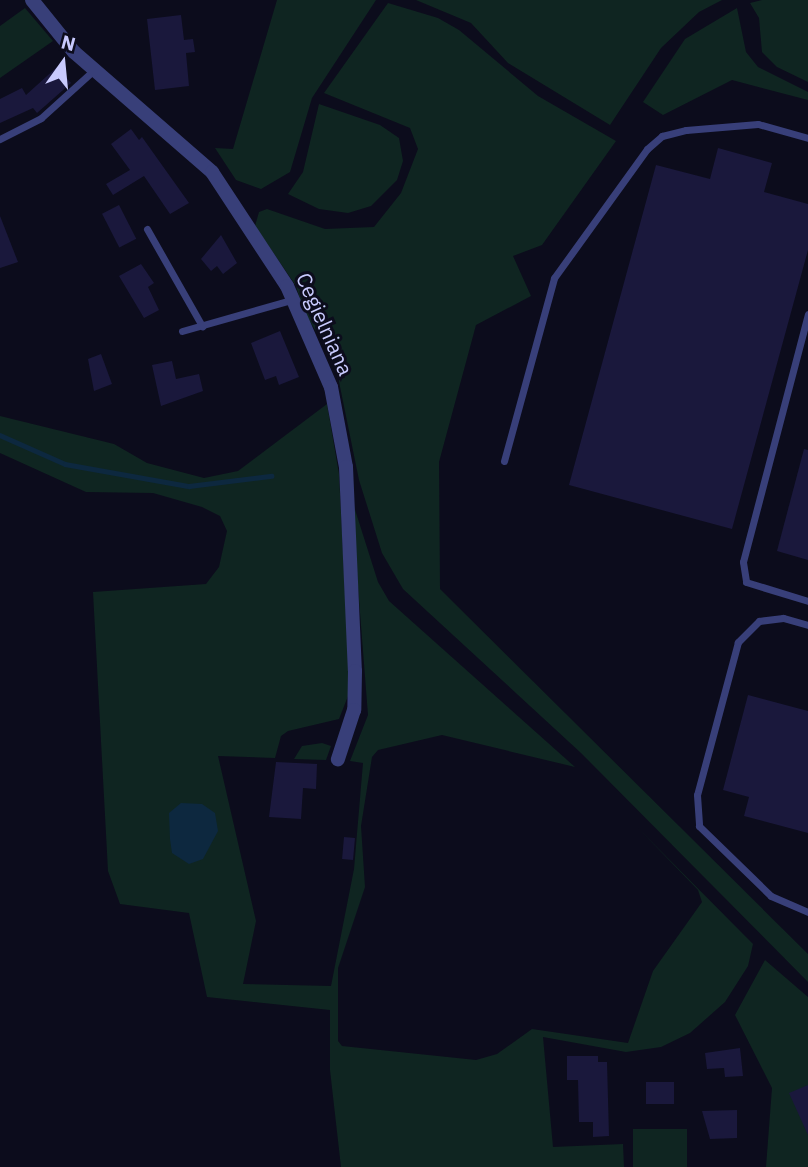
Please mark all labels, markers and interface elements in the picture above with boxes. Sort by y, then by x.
north arrow [28,28,98,98]
text: N [59,29,78,56]
street label: Cegielniana [291,269,359,379]

